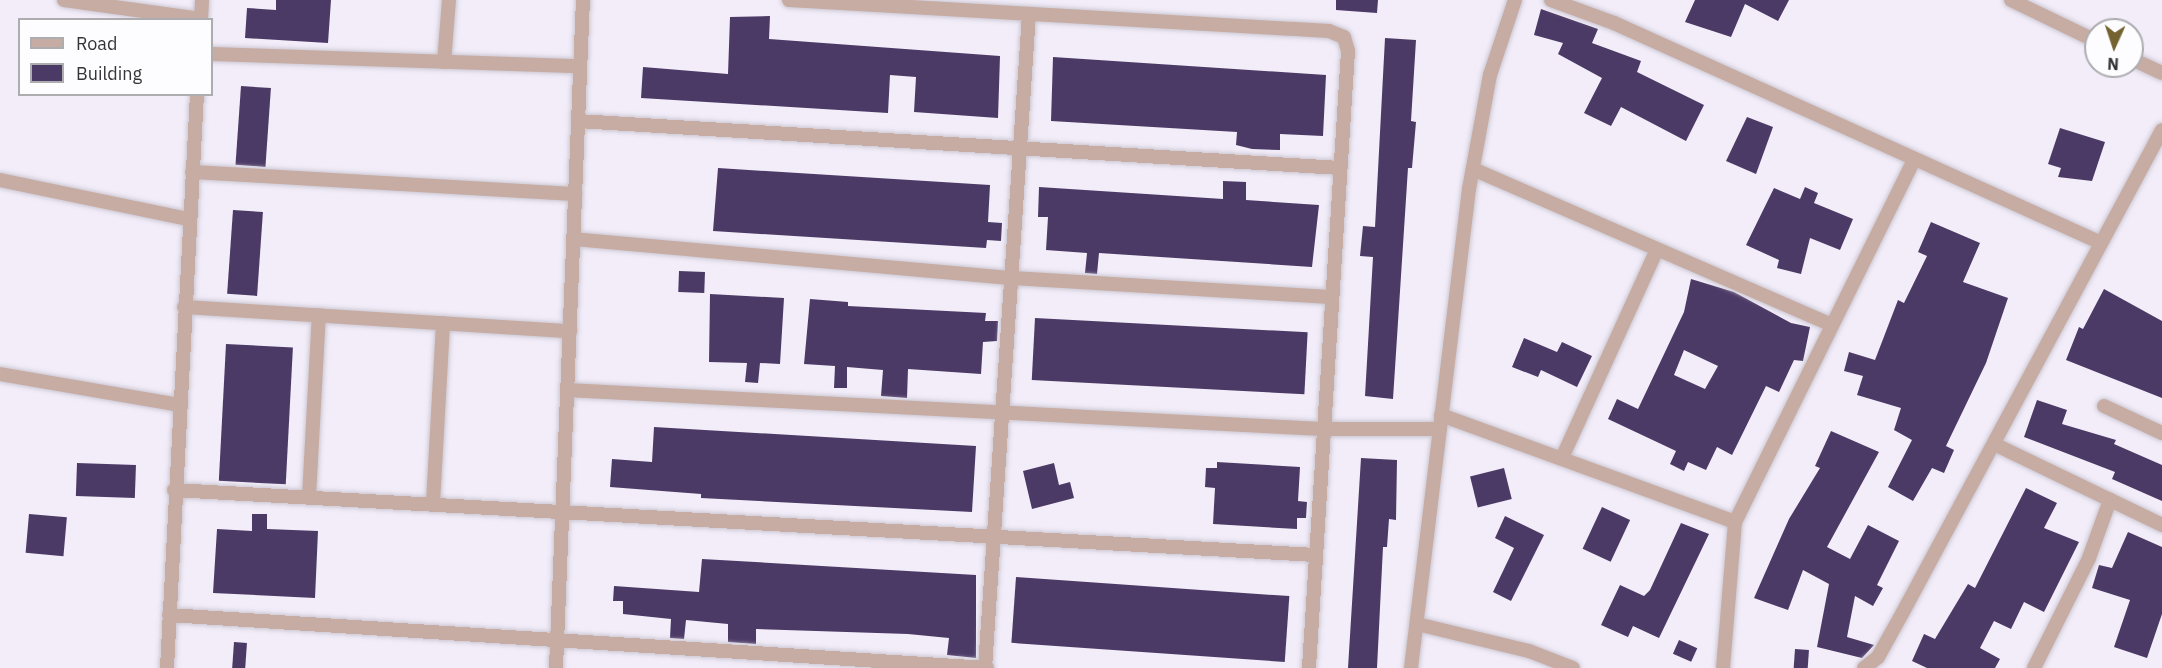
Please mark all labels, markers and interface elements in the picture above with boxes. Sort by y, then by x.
legend [18,18,213,96]
north arrow [2084,18,2144,78]
text: Road [76,32,117,55]
text: N [2107,54,2119,74]
text: Building [76,62,142,85]

